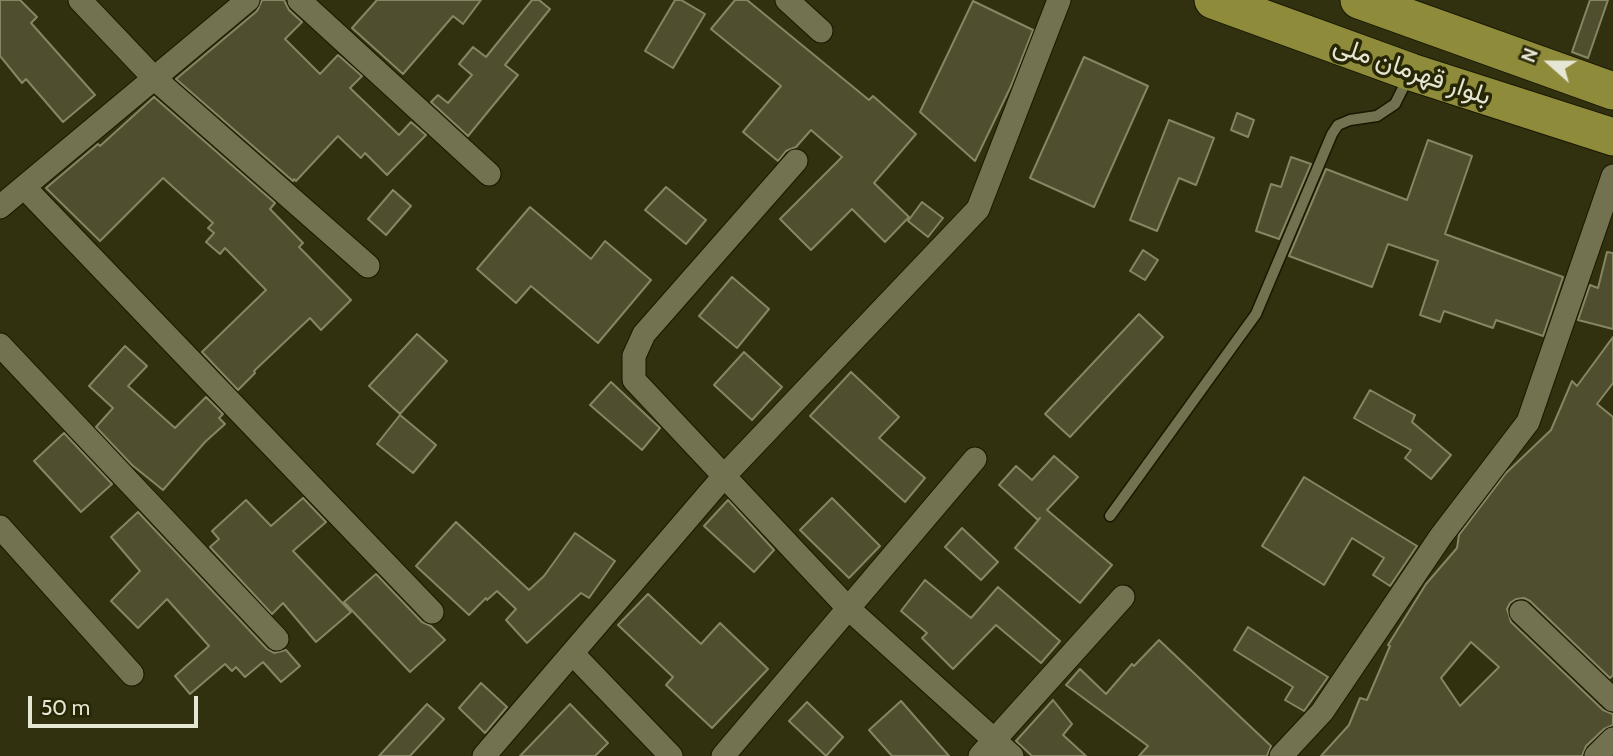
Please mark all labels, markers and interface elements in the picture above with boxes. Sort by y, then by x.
north arrow [1515,28,1585,98]
street label: بلوار قهرمان ملی [1329,30,1495,112]
text: N [1517,45,1543,66]
scale bar [32,682,201,726]
text: 50 m [41,695,90,720]

